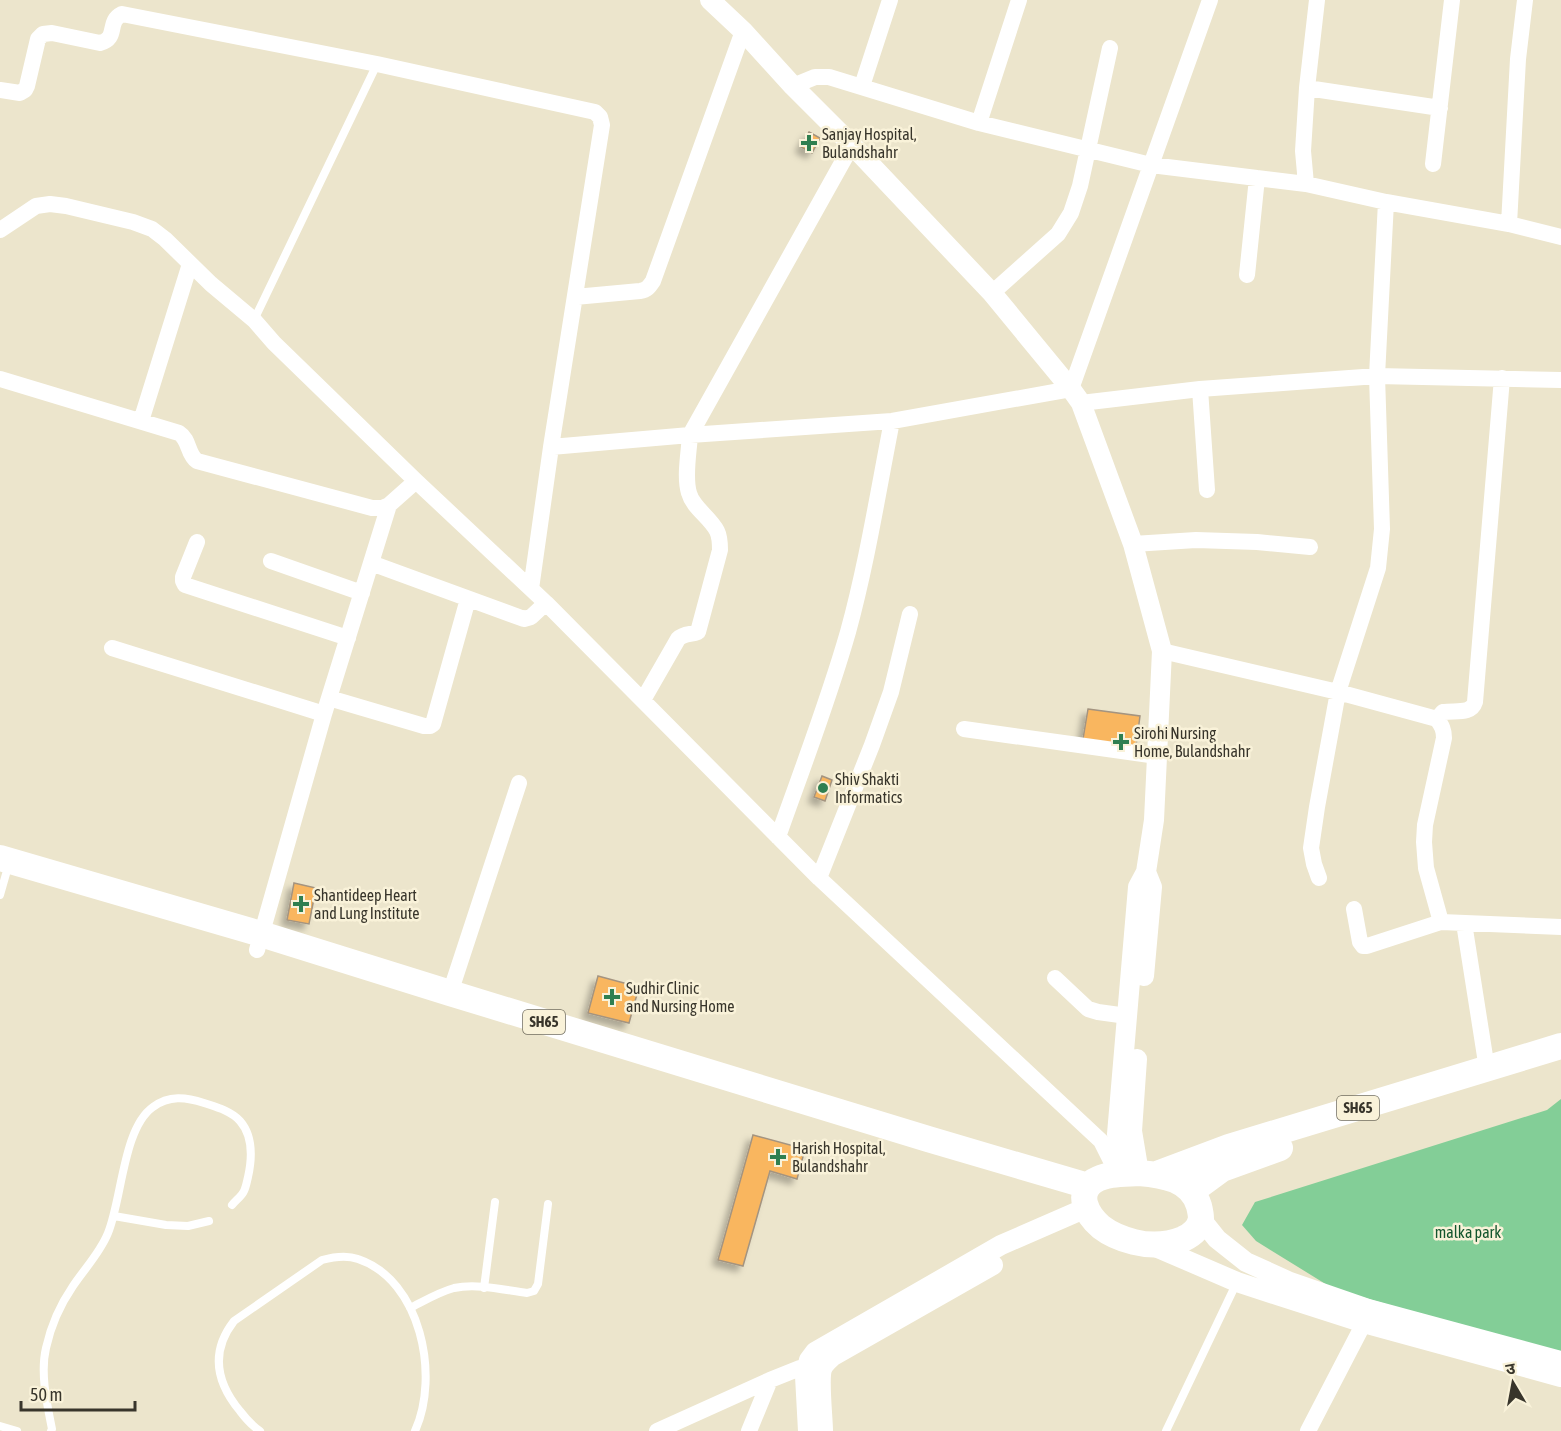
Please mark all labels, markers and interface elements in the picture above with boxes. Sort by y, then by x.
place label: Sanjay Hospital, Bulandshahr [822,125,917,161]
marker: Sanjay Hospital, Bulandshahr [800,134,818,152]
place label: Sirohi Nursing Home, Bulandshahr [1134,724,1251,760]
marker: Sirohi Nursing Home, Bulandshahr [1112,733,1130,751]
place label: Shiv Shakti Informatics [835,770,903,806]
marker: Shiv Shakti Informatics [816,781,830,795]
place label: Shantideep Heart and Lung Institute [314,886,420,923]
marker: Shantideep Heart and Lung Institute [292,895,310,913]
place label: Sudhir Clinic and Nursing Home [626,979,735,1016]
marker: Sudhir Clinic and Nursing Home [603,988,621,1006]
road number: SH65 [523,1010,565,1034]
road number: SH65 [1337,1096,1379,1120]
place label: Harish Hospital, Bulandshahr [792,1139,886,1175]
marker: Harish Hospital, Bulandshahr [769,1148,787,1166]
park label: malka park [1435,1223,1501,1242]
north arrow [1483,1353,1543,1413]
text: उ [1504,1358,1517,1378]
scale bar [21,1374,135,1412]
text: 50 m [30,1384,62,1405]

